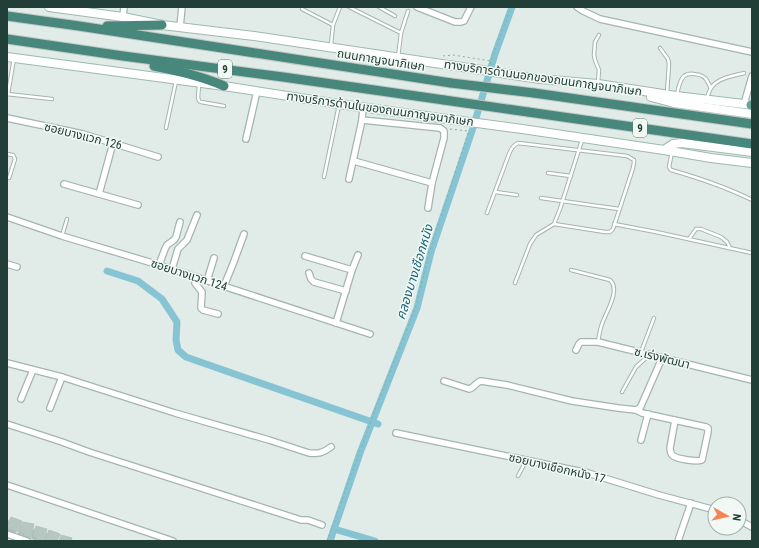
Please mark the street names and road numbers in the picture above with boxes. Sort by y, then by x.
street label: ถนนกาญจนาภิเษก [336,46,426,74]
street label: ทางบริการด้านนอกของถนนกาญจนาภิเษก [443,57,643,99]
road number: 9 [218,60,232,78]
street label: ทางบริการด้านในของถนนกาญจนาภิเษก [285,89,475,129]
road number: 9 [633,119,647,137]
street label: ซอยบางแวก 126 [43,120,123,152]
street label: ซอยบางแวก 124 [149,256,229,294]
street label: ซ.เร่งพัฒนา [633,344,691,372]
street label: ซอยบางเชือกหนัง 17 [507,450,607,486]

